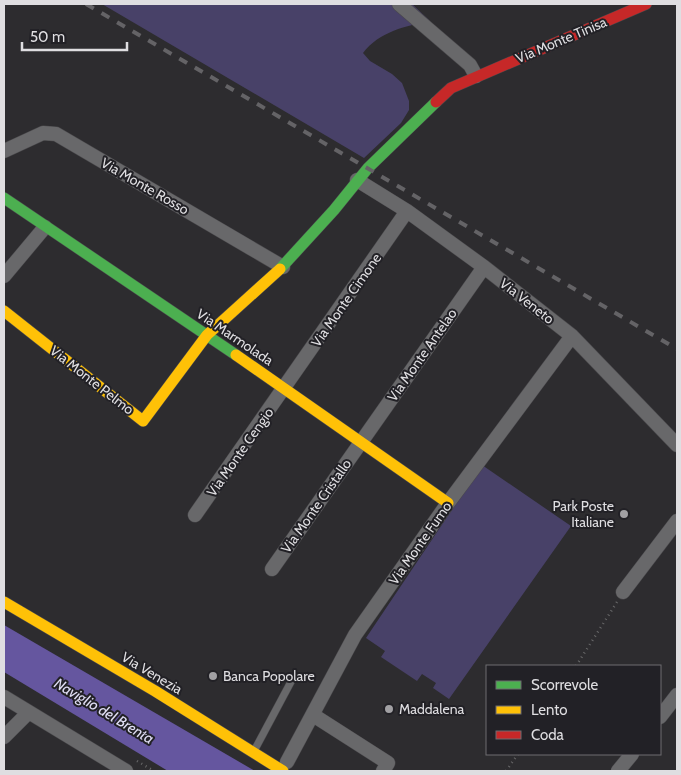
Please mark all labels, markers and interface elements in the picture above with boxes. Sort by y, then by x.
street label: Via Monte Tinisa [513,13,610,67]
scale bar [22,20,128,52]
text: 50 m [30,28,65,46]
street label: Via Monte Rosso [98,154,193,219]
street label: Via Monte Cimone [307,250,385,350]
street label: Via Veneto [496,274,558,328]
street label: Via Marmolada [193,305,277,369]
street label: Via Monte Antelao [383,305,461,405]
street label: Via Monte Pelmo [46,342,138,419]
street label: Via Monte Cengio [203,404,278,500]
street label: Via Monte Cristallo [277,455,355,557]
place label: Park Poste Italiane [552,497,614,531]
street label: Via Monte Fumo [385,498,456,588]
marker: Park Poste Italiane [618,508,630,520]
street label: Via Venezia [118,648,186,698]
legend [486,665,661,755]
place label: Banca Popolare [223,667,315,685]
marker: Banca Popolare [207,670,219,682]
water label: Naviglio del Brenta [51,674,157,748]
text: Scorrevole [531,676,599,694]
place label: Maddalena [399,700,464,718]
text: Lento [531,701,568,719]
marker: Maddalena [383,703,395,715]
text: Coda [531,726,565,744]

